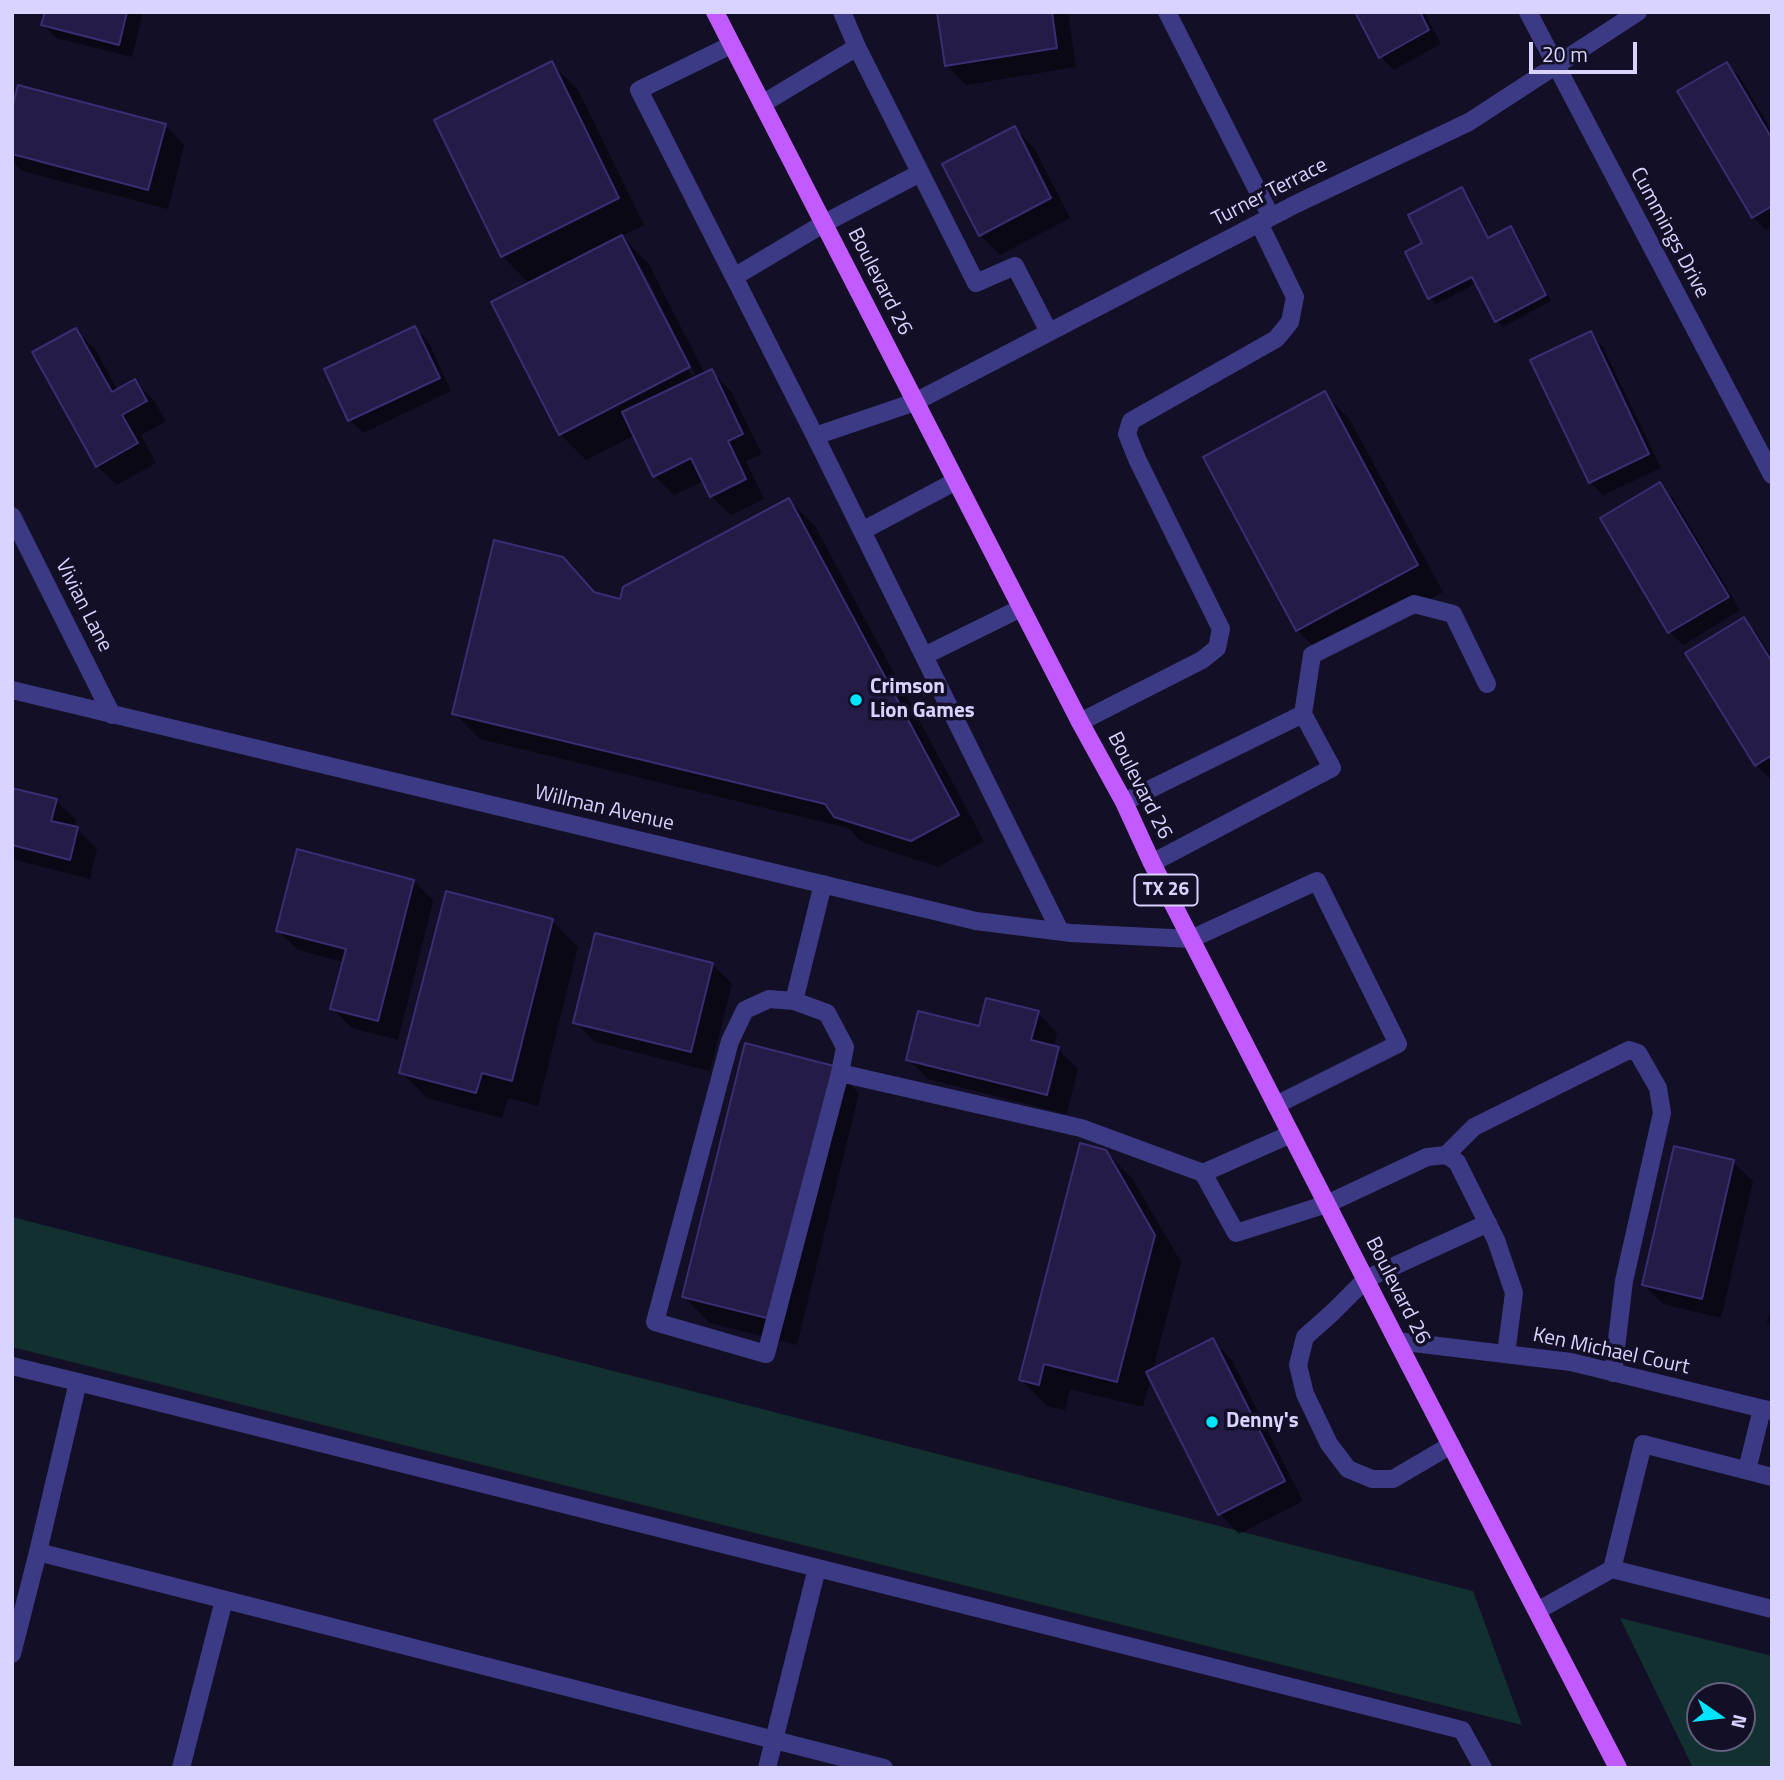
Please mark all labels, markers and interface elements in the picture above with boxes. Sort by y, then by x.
scale bar [1532,28,1640,72]
text: 20 m [1542,38,1588,70]
street label: Turner Terrace [1208,153,1332,233]
street label: Cummings Drive [1624,163,1714,303]
street label: Boulevard 26 [841,224,917,340]
street label: Vivian Lane [49,556,117,656]
place label: Crimson Lion Games [870,675,975,725]
marker: Crimson Lion Games [848,692,864,708]
street label: Boulevard 26 [1101,728,1177,844]
street label: Willman Avenue [532,781,676,837]
road number: TX 26 [1134,874,1198,906]
street label: Boulevard 26 [1359,1233,1435,1349]
street label: Ken Michael Court [1530,1323,1692,1381]
place label: Denny's [1226,1409,1299,1435]
marker: Denny's [1204,1414,1220,1430]
north arrow [1686,1682,1756,1752]
text: N [1724,1712,1756,1732]

